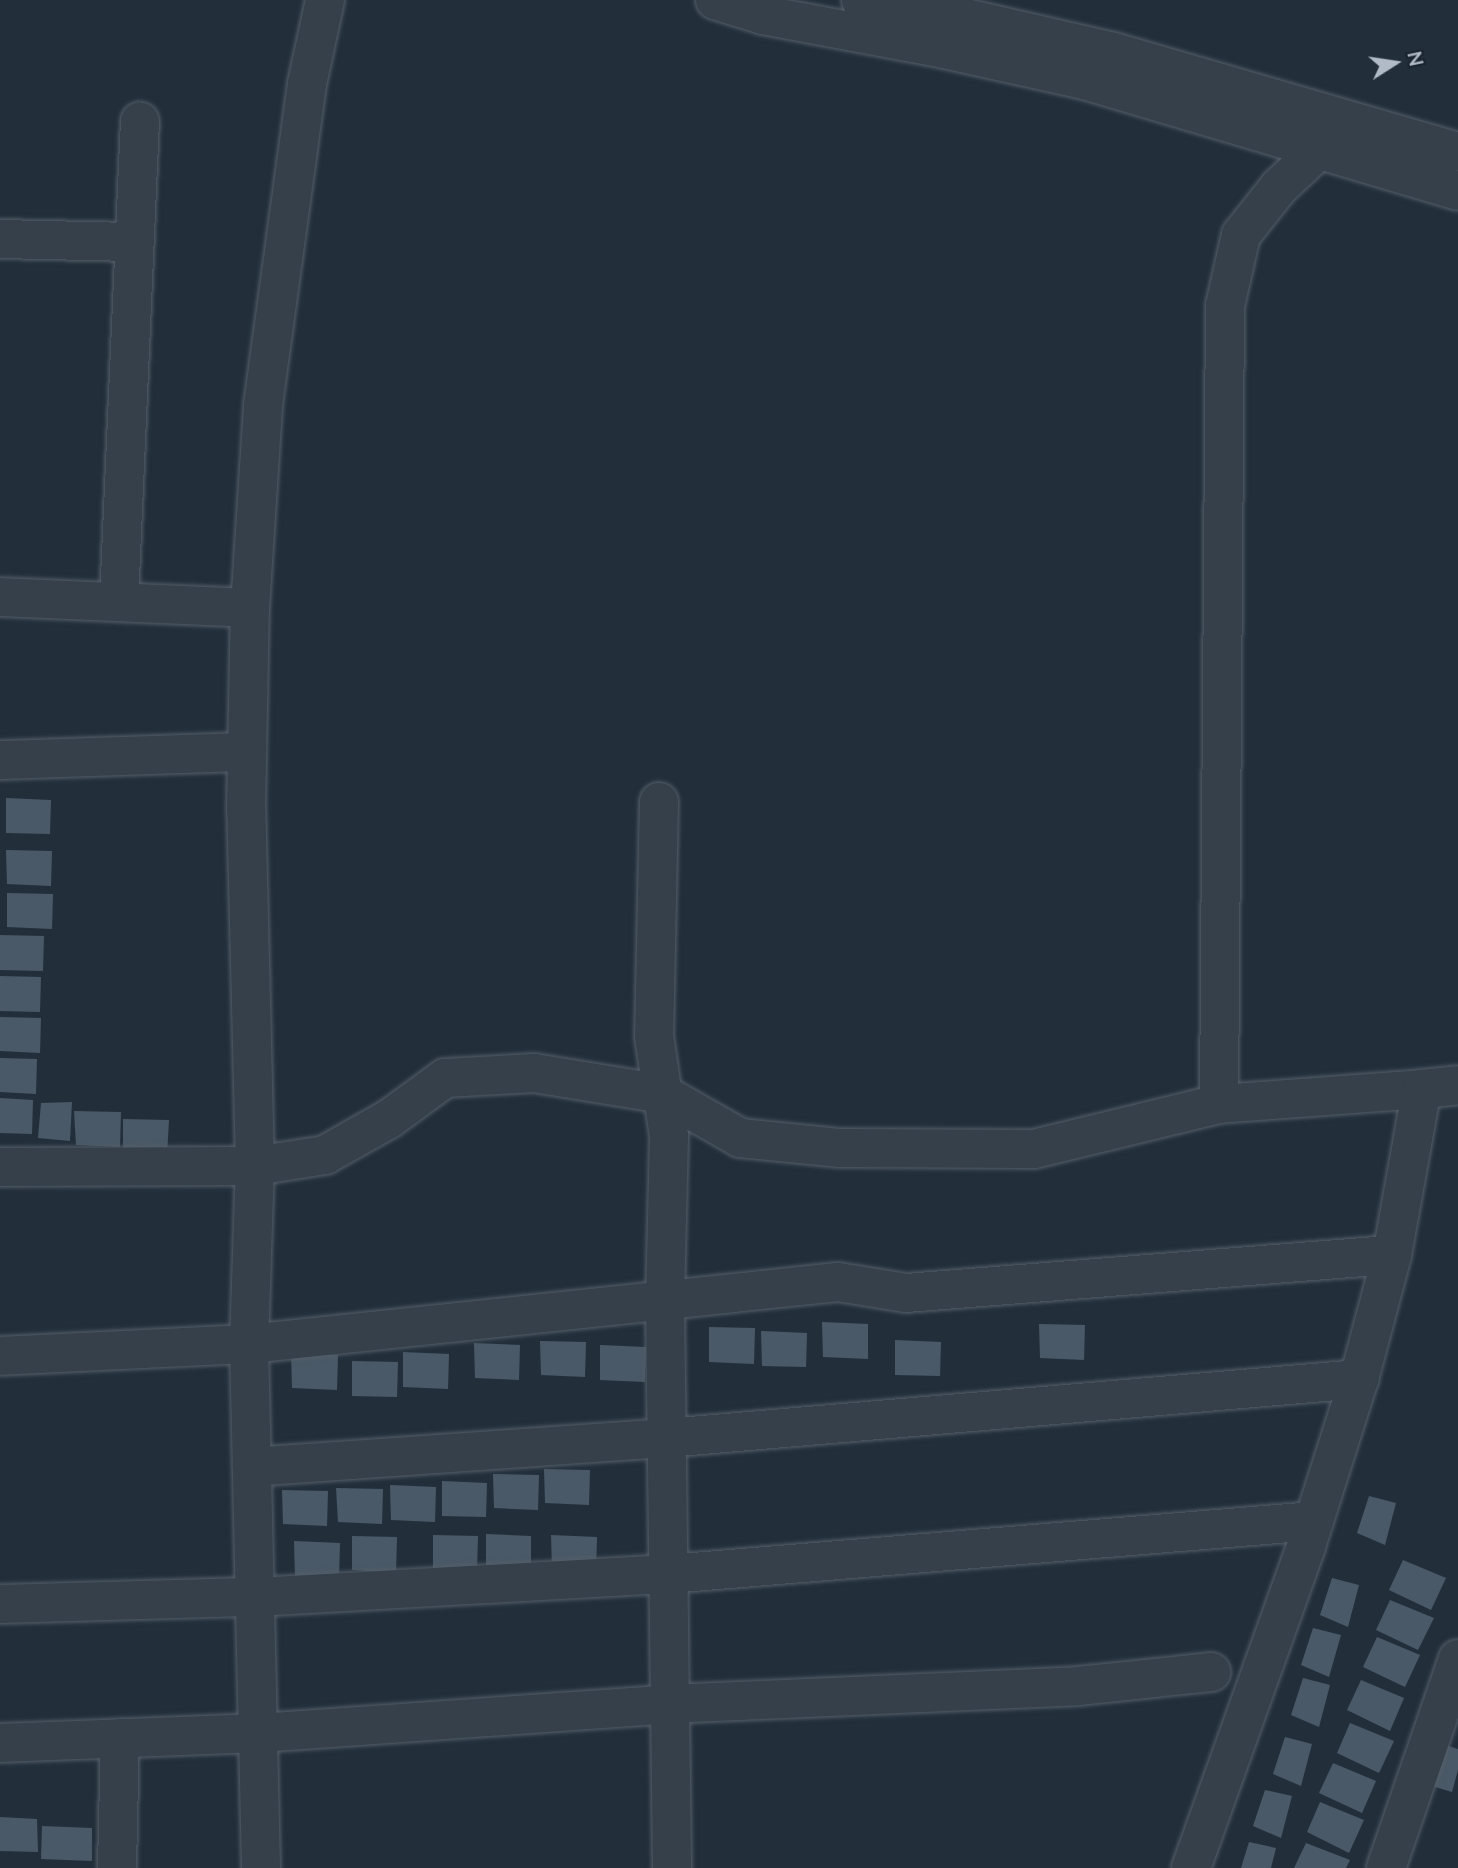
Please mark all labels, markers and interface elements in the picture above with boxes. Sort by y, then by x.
north arrow [1360,28,1430,98]
text: N [1403,49,1429,68]

